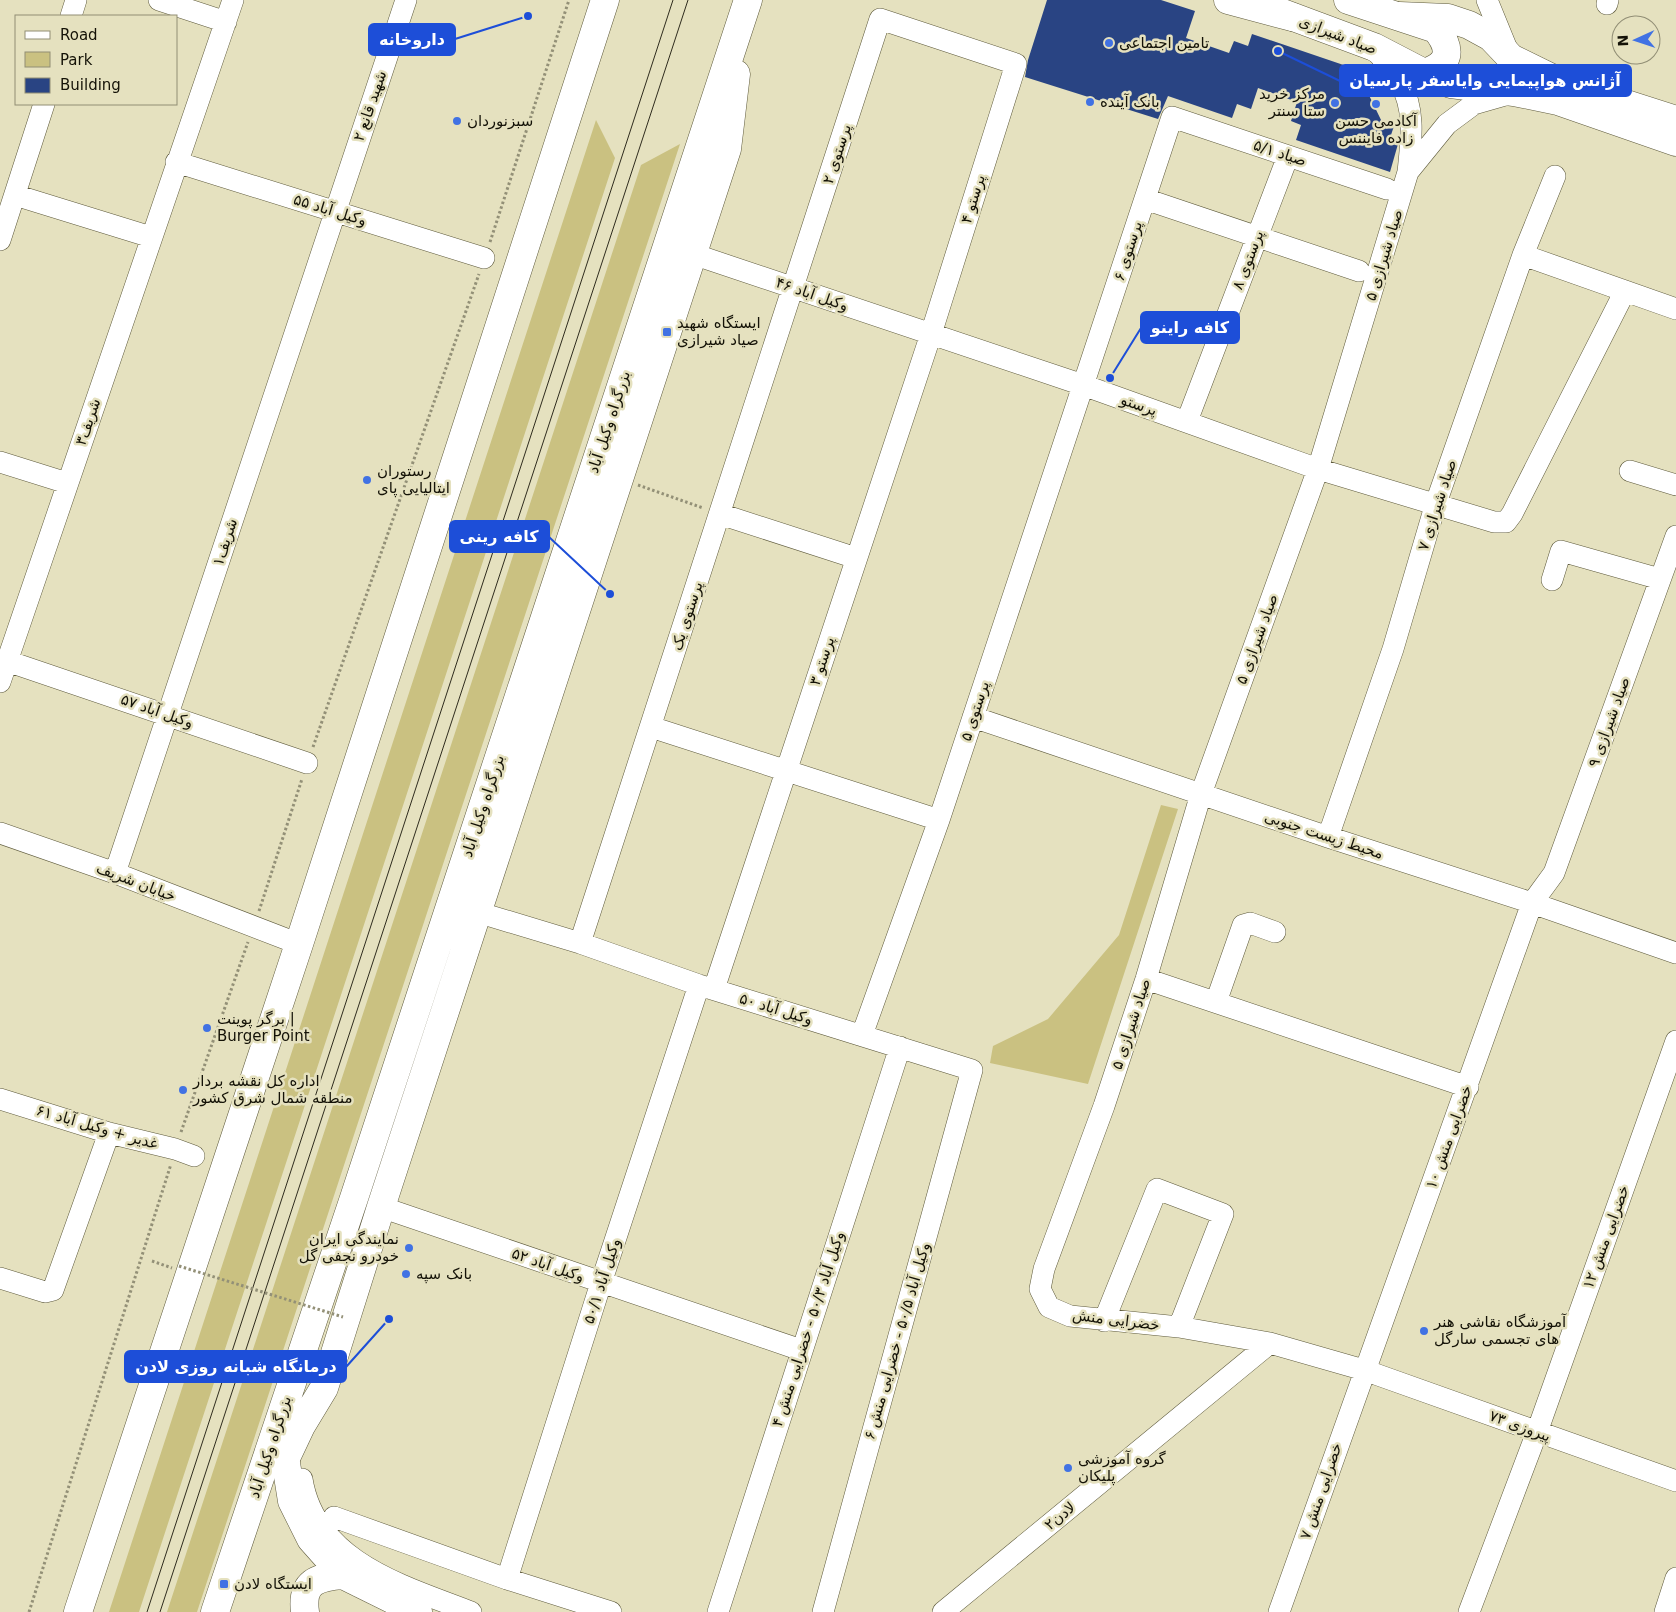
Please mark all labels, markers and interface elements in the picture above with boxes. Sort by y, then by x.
street label: صیاد شیرازی [1297,12,1379,58]
legend [15,15,178,105]
north arrow [1611,15,1661,65]
callout: داروخانه [369,24,455,55]
text: Road [60,26,98,44]
text: داروخانه [379,30,445,49]
place label: تامین اجتماعی [1119,34,1209,52]
text: N [1615,34,1631,47]
marker: تامین اجتماعی [1103,37,1115,49]
text: Park [60,51,93,69]
callout: آژانس هواپیمایی وایاسفر پارسیان [1340,65,1631,96]
street label: شهید قانع ۲ [350,68,390,144]
text: آژانس هواپیمایی وایاسفر پارسیان [1349,70,1621,91]
text: Building [60,76,121,94]
place label: مرکز خرید ستا سنتر [1259,85,1325,120]
place label: بانک آینده [1100,93,1160,111]
marker: بانک آینده [1084,96,1096,108]
marker: مرکز خرید ستا سنتر [1329,97,1341,109]
marker: آکادمی حسن زاده فایننس [1370,98,1382,110]
place label: سبزنوردان [467,112,533,130]
place label: آکادمی حسن زاده فایننس [1335,112,1418,147]
marker: سبزنوردان [451,115,463,127]
street label: پرستوی ۲ [819,122,856,187]
street label: صیاد ۵/۱ [1251,136,1309,170]
street label: پرستو ۴ [957,172,990,226]
street label: ۵۵ وکیل آباد [291,190,369,230]
street label: صیاد شیرازی ۵ [1362,207,1406,303]
street label: پرستوی ۶ [1110,219,1147,284]
street label: پرستوی ۸ [1229,228,1268,292]
street label: ۴۶ وکیل آباد [773,273,851,315]
callout: کافه راینو [1141,312,1239,343]
place label: ایستگاه شهید صیاد شیرازی [677,314,761,349]
text: کافه راینو [1150,318,1230,337]
marker: ایستگاه شهید صیاد شیرازی [661,326,673,338]
street label: بزرگراه وکیل آباد [584,369,634,475]
street label: پرستو [1117,390,1160,421]
street label: شریف٣ [72,396,104,448]
street label: صیاد شیرازی ۷ [1414,457,1460,553]
place label: رستوران ایتالیایی پای [377,462,450,498]
marker: رستوران ایتالیایی پای [361,474,373,486]
street label: شریف١ [209,516,241,568]
callout: کافه رینی [450,521,549,552]
text: کافه رینی [460,527,539,546]
street label: پرستوی یک [667,579,708,653]
street label: صیاد شیرازی ۵ [1232,591,1282,687]
street label: پرستو ۳ [806,634,839,688]
street label: صیاد شیرازی ۹ [1584,674,1634,770]
street label: پرستوی ۵ [957,679,994,744]
street label: ۵۷ وکیل آباد [118,690,196,732]
street label: بزرگراه وکیل آباد [458,753,508,859]
street label: محیط زیست جنوبی [1262,807,1386,863]
street label: خیابان شریف [94,859,178,905]
street label: صیاد شیرازی ۵ [1108,976,1154,1072]
street label: ۵۰ وکیل آباد [737,989,815,1029]
place label: برگر پوینت | Burger Point [217,1010,310,1045]
marker: برگر پوینت | Burger Point [201,1022,213,1034]
place label: اداره کل نقشه بردار منطقه شمال شرق کشور [192,1072,353,1107]
street label: خضرایی منش ۱۰ [1422,1083,1476,1191]
marker: اداره کل نقشه بردار منطقه شمال شرق کشور [177,1084,189,1096]
street label: غدیر + وکیل آباد ۶۱ [34,1101,160,1153]
street label: خضرایی منش ۱۲ [1579,1183,1633,1291]
street label: وکیل آباد ۵۰/۳ - خضرایی منش ۴ [768,1229,848,1429]
place label: نمایندگی ایران خودرو نجفی گل [299,1230,399,1265]
street label: وکیل آباد ۵۰/۱ [580,1236,624,1326]
street label: وکیل آباد ۵۰/۵ - خضرایی منش ۶ [860,1240,934,1442]
marker: نمایندگی ایران خودرو نجفی گل [403,1242,415,1254]
street label: ۵۲ وکیل آباد [509,1244,587,1286]
place label: بانک سپه [416,1265,472,1284]
marker: بانک سپه [400,1268,412,1280]
street label: خضرایی منش [1071,1306,1161,1334]
place label: آموزشگاه نقاشی هنر های تجسمی سارگل [1433,1313,1567,1348]
marker: آموزشگاه نقاشی هنر های تجسمی سارگل [1418,1325,1430,1337]
callout: درمانگاه شبانه روزی لادن [125,1351,346,1382]
text: درمانگاه شبانه روزی لادن [135,1357,337,1376]
street label: بزرگراه وکیل آباد [245,1394,295,1500]
street label: پیروزی ۷۳ [1486,1407,1553,1446]
street label: خضرایی منش ۷ [1296,1440,1346,1542]
place label: گروه آموزشی پلیکان [1078,1450,1166,1486]
marker: گروه آموزشی پلیکان [1062,1462,1074,1474]
street label: لادن۲ [1041,1498,1079,1534]
place label: ایستگاه لادن [234,1575,312,1593]
marker: ایستگاه لادن [218,1578,230,1590]

